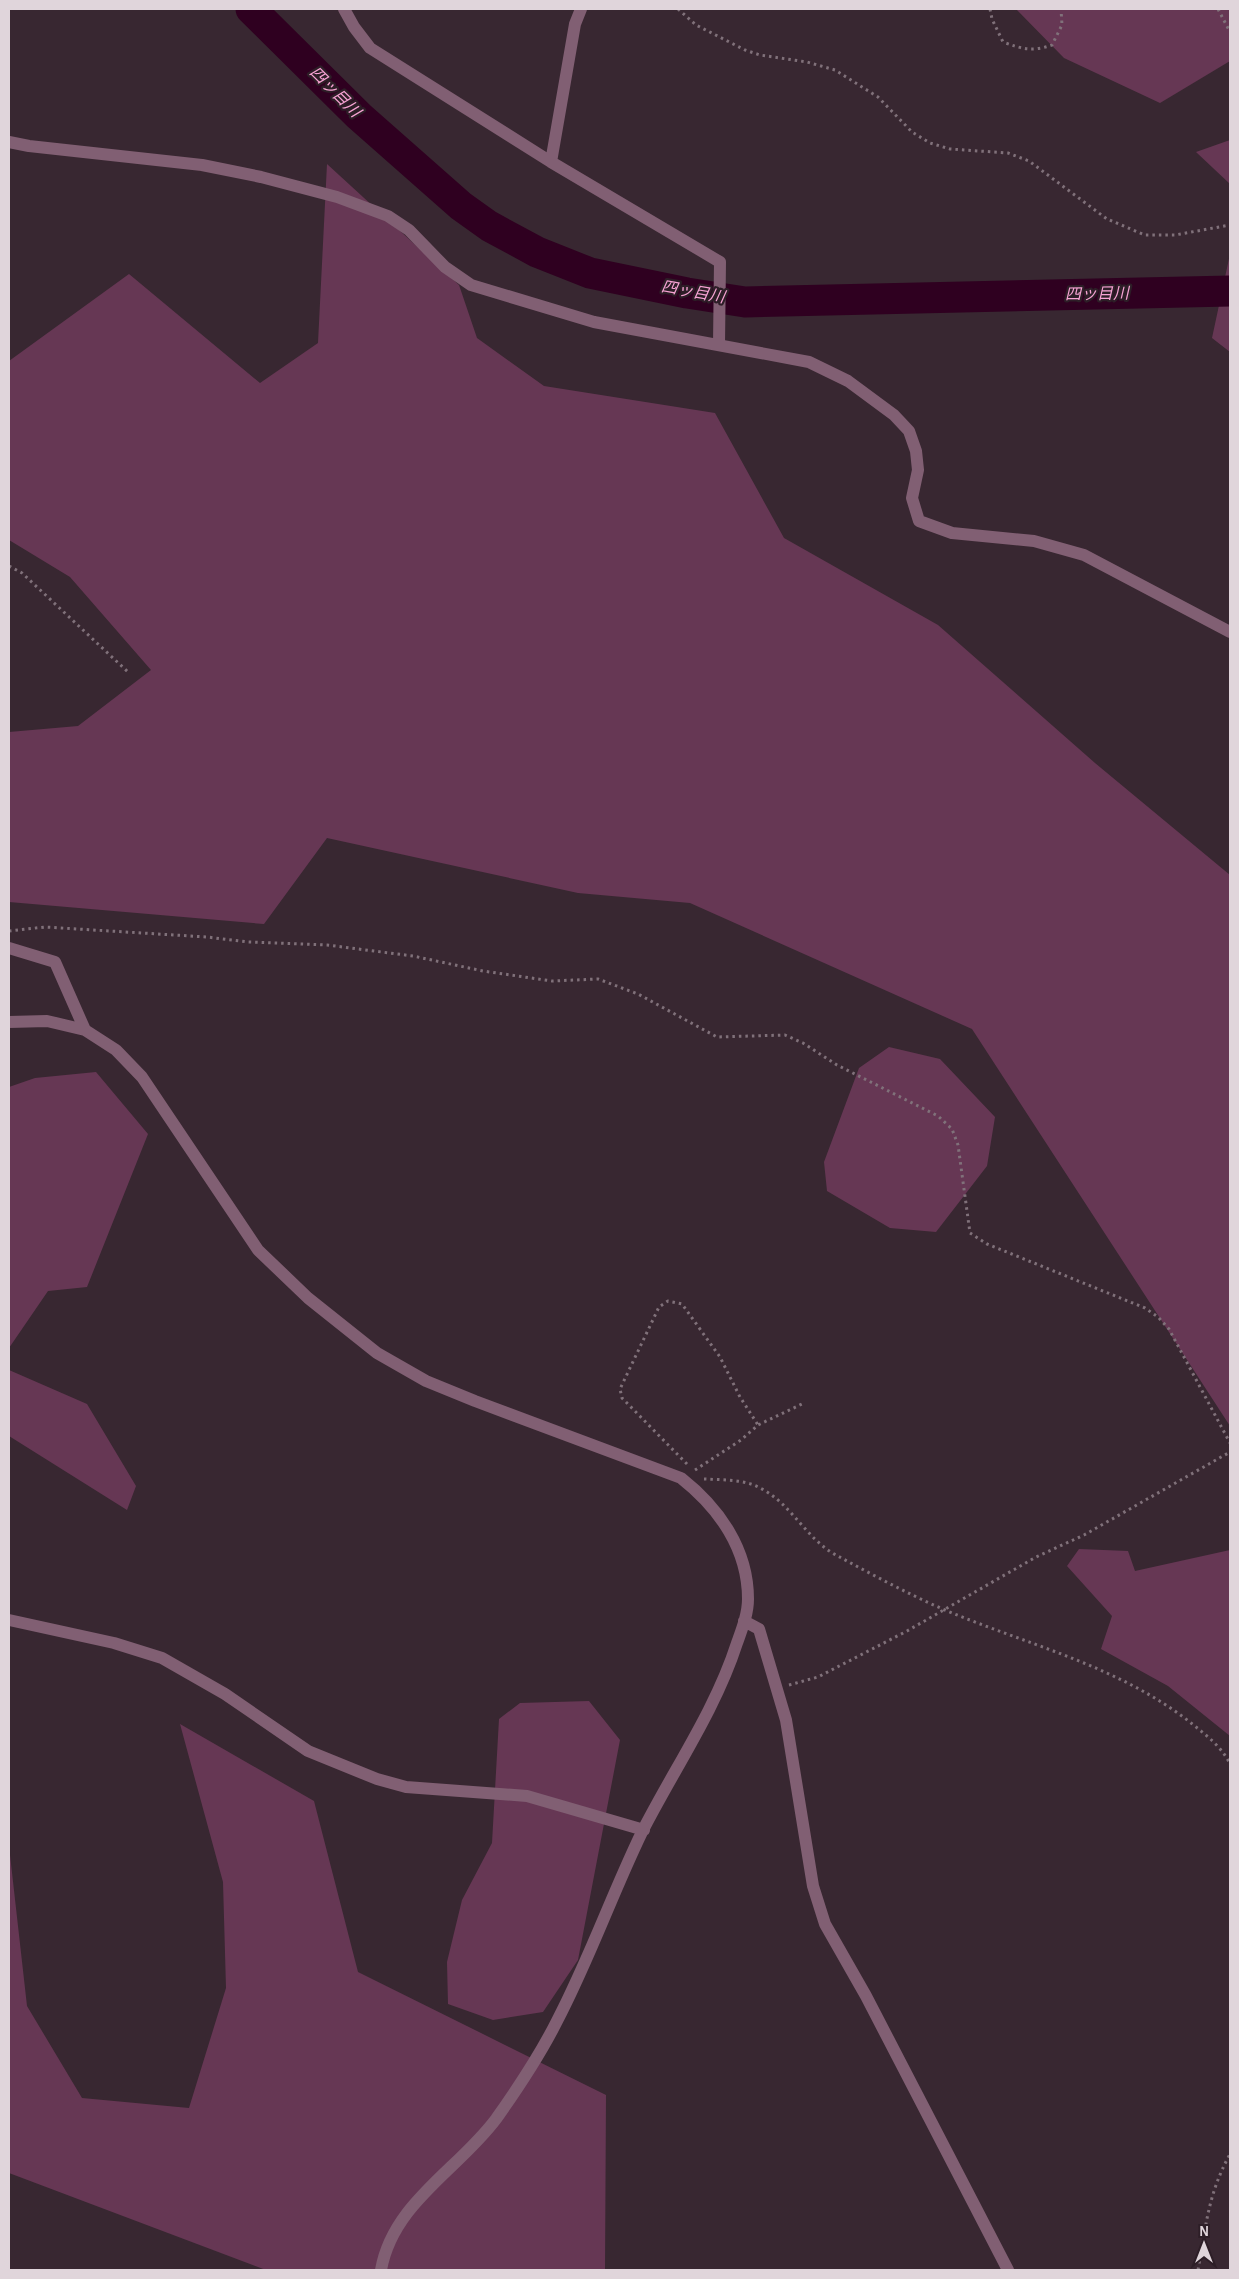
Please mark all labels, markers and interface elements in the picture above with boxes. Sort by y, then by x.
water label: 四ッ目川 [307,64,365,122]
water label: 四ッ目川 [660,279,728,306]
water label: 四ッ目川 [1065,285,1131,303]
north arrow [1179,2219,1229,2269]
text: N [1199,2225,1209,2239]

